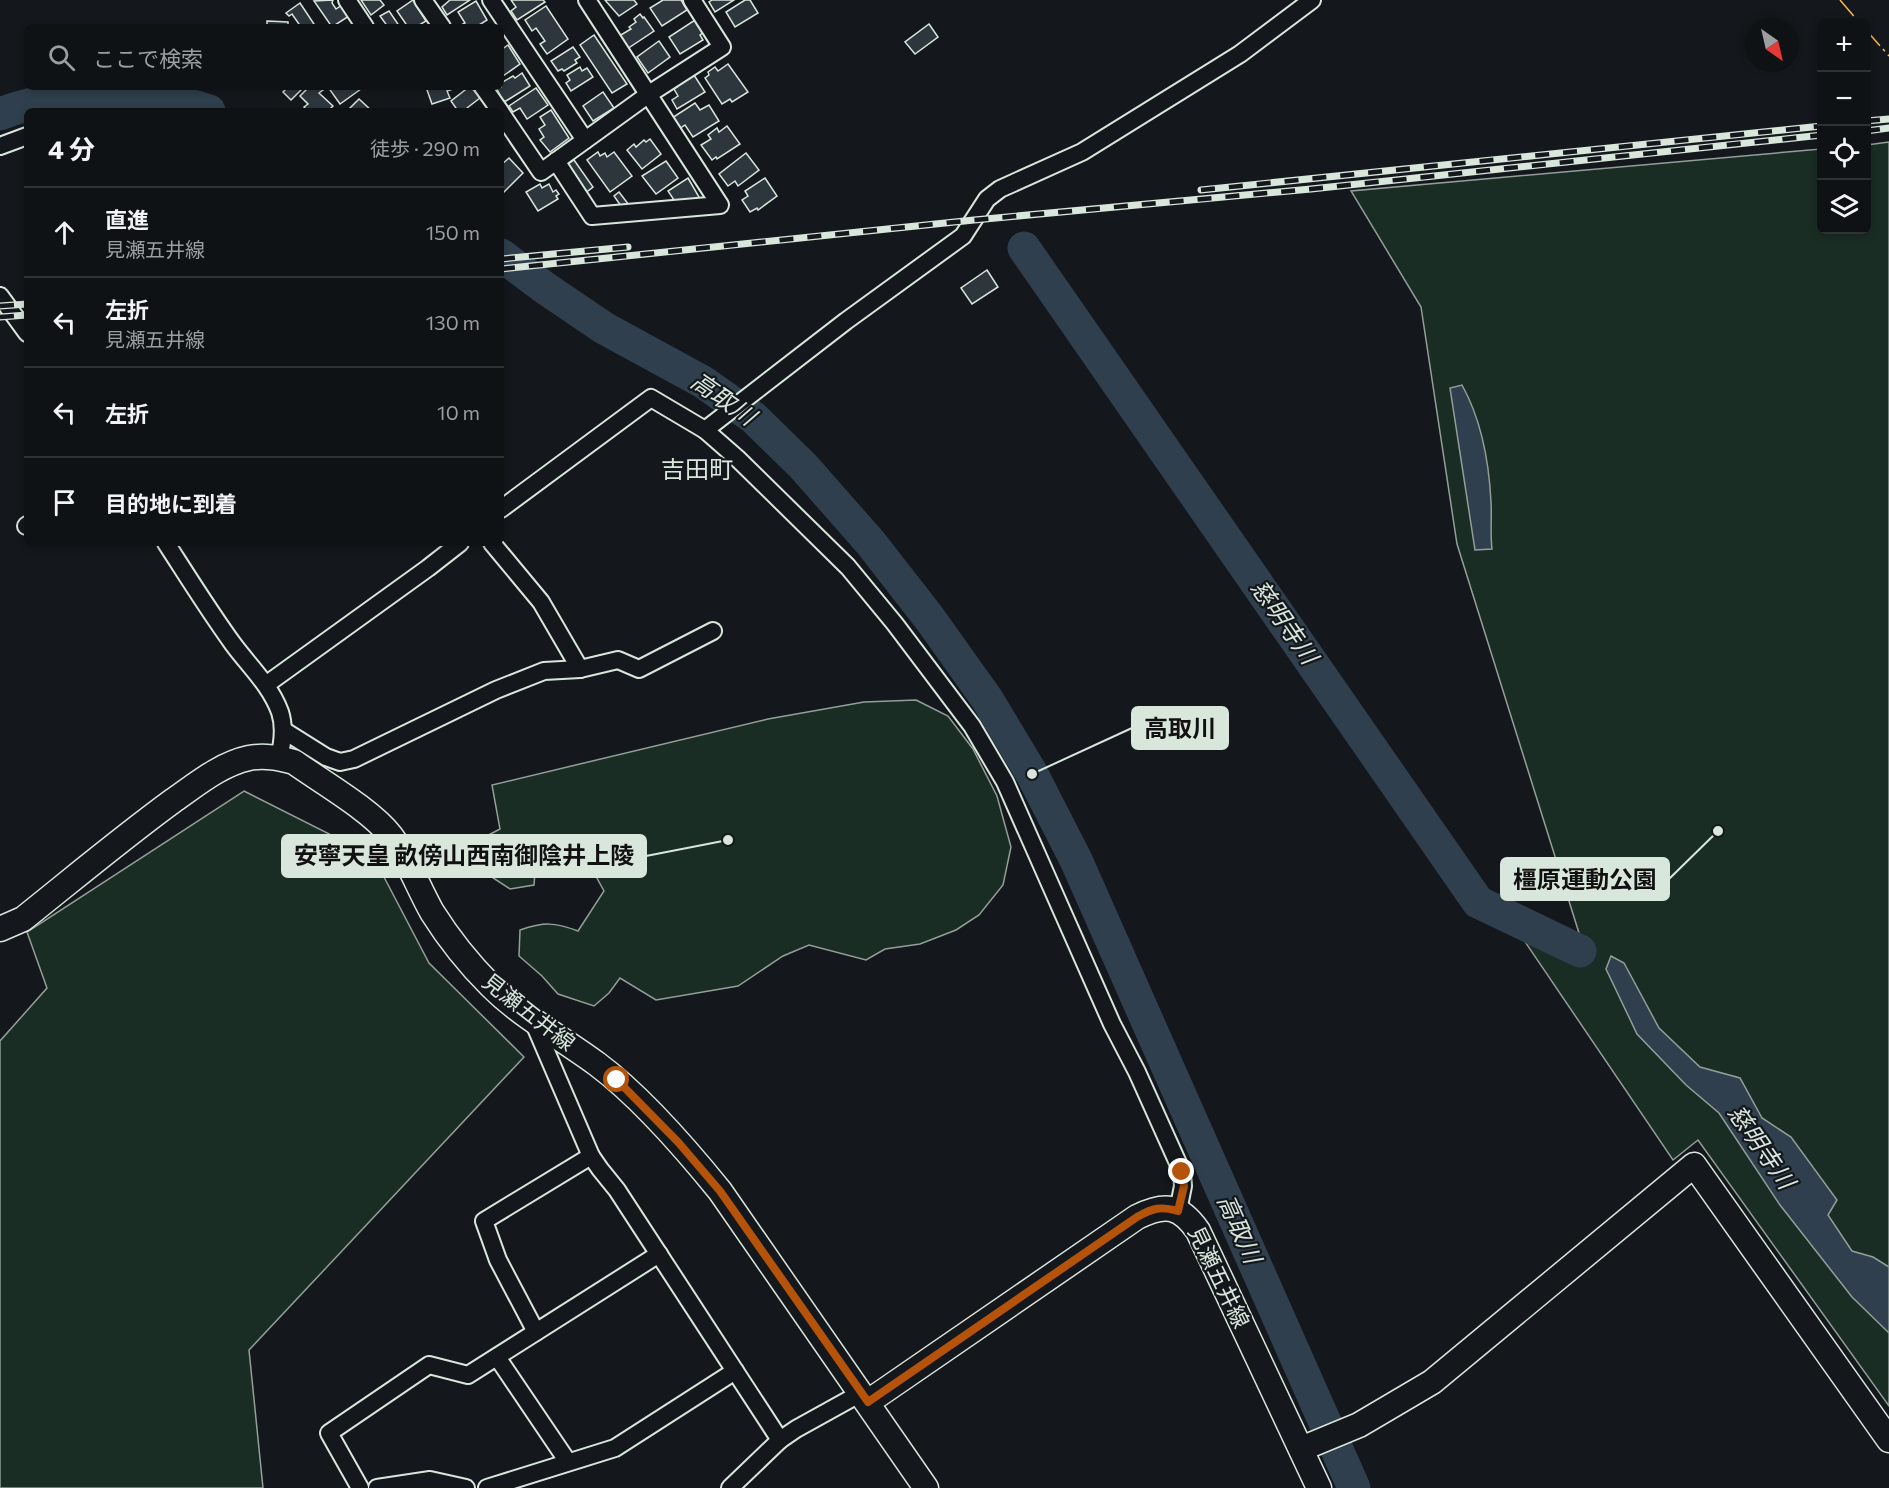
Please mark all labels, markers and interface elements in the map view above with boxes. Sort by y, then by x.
north arrow [1745,18,1799,72]
map controls [1817,18,1871,234]
button: + [1817,18,1871,72]
search box [24,24,504,90]
icon: search [45,41,78,74]
text: ここで検索 [93,45,203,72]
button: − [1817,72,1871,126]
button: locate [1817,126,1871,180]
text: 4 分 [48,133,95,164]
text: 徒歩 · 290 m [370,136,480,160]
button: layers [1817,180,1871,234]
text: 直進 [105,206,149,233]
icon: ahead [48,216,81,249]
text: 150 m [426,220,480,244]
text: 見瀬五井線 [105,237,205,261]
text: 左折 [105,296,149,323]
icon: left [48,306,81,339]
text: 130 m [426,310,480,334]
text: 見瀬五井線 [105,327,205,351]
water label: 高取川 [686,365,764,432]
icon: left [48,396,81,429]
text: 左折 [105,400,149,427]
text: 10 m [437,400,480,424]
district label: 吉田町 [661,454,733,483]
icon: arrive [48,486,81,519]
text: 目的地に到着 [105,490,237,517]
water label: 慈明寺川 [1246,574,1326,671]
callout: 高取川 [1132,707,1228,749]
text: 高取川 [1144,713,1216,742]
callout: 安寧天皇 畝傍山西南御陰井上陵 [282,835,646,877]
text: 安寧天皇 畝傍山西南御陰井上陵 [294,840,634,869]
callout: 橿原運動公園 [1501,858,1669,900]
text: 橿原運動公園 [1513,864,1657,893]
street label: 見瀬五井線 [478,967,581,1056]
route start [603,1066,629,1092]
water label: 慈明寺川 [1723,1099,1803,1196]
route end [1168,1158,1194,1184]
water label: 高取川 [1212,1190,1269,1270]
street label: 見瀬五井線 [1183,1221,1256,1332]

